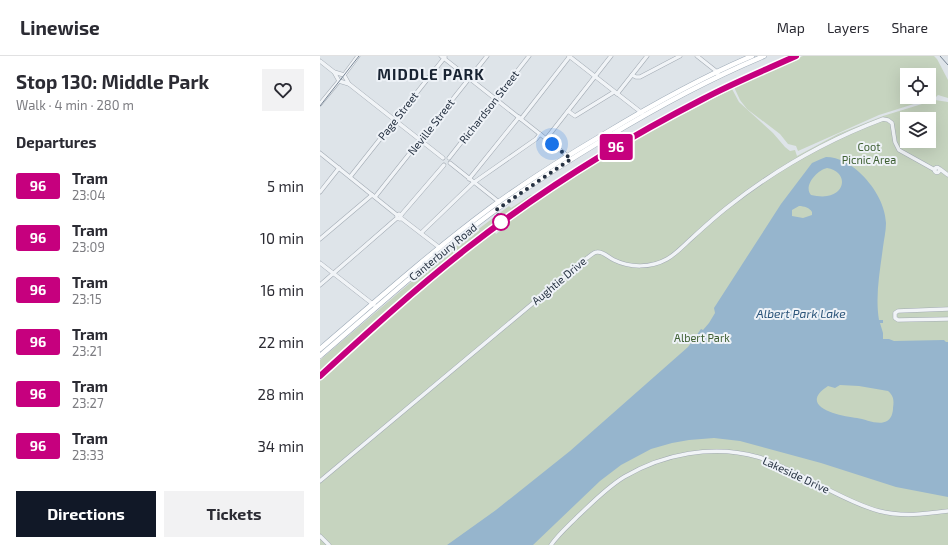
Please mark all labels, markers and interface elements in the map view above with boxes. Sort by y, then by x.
text: Linewise [20,16,100,39]
text: Map [777,19,805,36]
text: Layers [827,19,869,36]
text: Share [891,19,928,36]
district label: MIDDLE PARK [377,65,485,83]
street label: Richardson Street [456,68,521,146]
map controls [900,68,936,148]
button: locate [900,68,936,104]
button: heart [262,69,304,111]
text: Stop 130: Middle Park [16,70,209,93]
street label: Page Street [375,89,420,142]
street label: Neville Street [405,96,457,157]
text: Walk · 4 min · 280 m [16,97,134,113]
button: layers [900,112,936,148]
text: Departures [16,133,96,151]
your location [542,134,562,154]
line badge: 96 [598,134,634,160]
text: 96 [608,138,624,155]
park label: Coot Picnic Area [842,140,896,166]
text: Tram [72,169,108,187]
text: 96 [30,177,46,194]
text: 5 min [267,177,304,195]
text: 23:04 [72,187,105,203]
unlabelled marker [492,213,510,231]
street label: Canterbury Road [406,220,479,283]
text: Tram [72,221,108,239]
text: 96 [30,229,46,246]
text: 10 min [260,229,304,247]
text: 23:09 [72,239,105,255]
street label: Aughtie Drive [529,254,589,307]
text: Tram [72,273,108,291]
text: 96 [30,281,46,298]
text: 16 min [261,281,304,299]
text: 23:15 [72,291,102,307]
water label: Albert Park Lake [755,306,846,320]
text: Tram [72,325,108,343]
park label: Albert Park [674,331,730,344]
text: 96 [30,333,46,350]
text: 22 min [258,333,304,351]
text: 23:21 [72,343,102,359]
text: Tram [72,377,108,395]
text: 96 [30,385,46,402]
text: 28 min [258,385,304,403]
text: 23:27 [72,395,104,411]
text: Tram [72,429,108,447]
text: 96 [30,437,46,454]
text: 34 min [258,437,304,455]
text: 23:33 [72,447,104,463]
street label: Lakeside Drive [761,453,832,496]
button: Directions [16,491,156,537]
button: Tickets [164,491,304,537]

